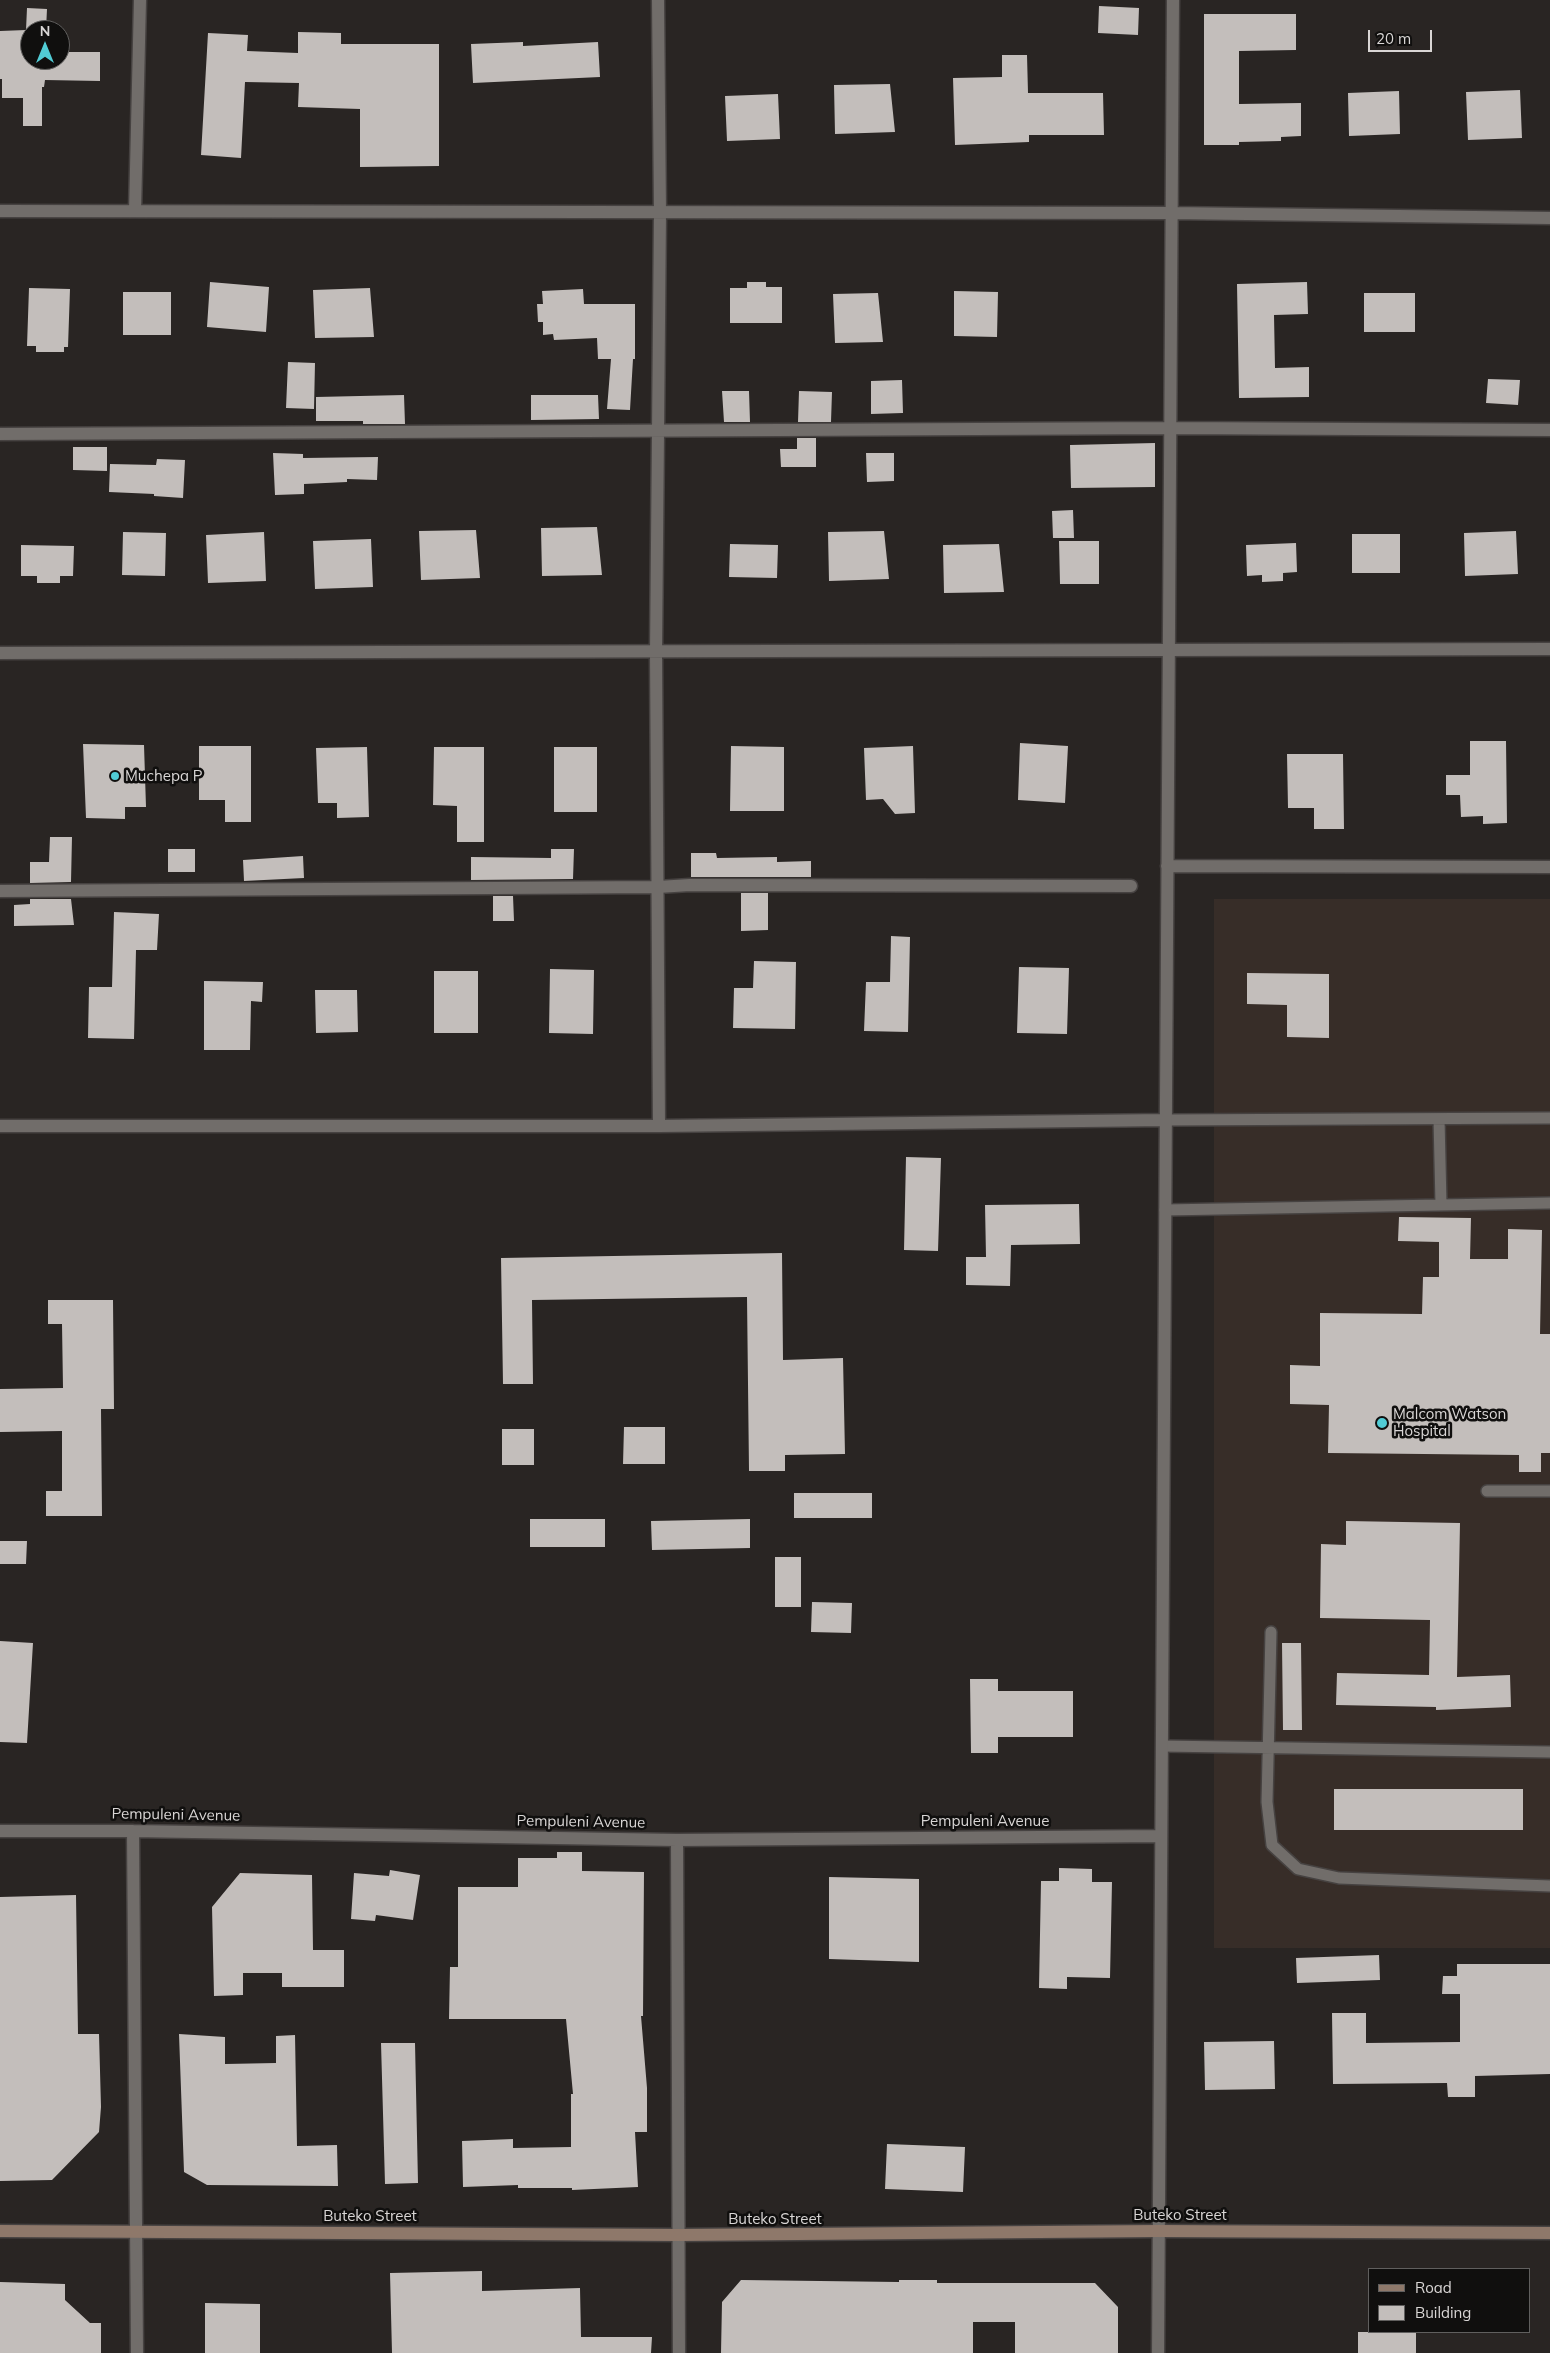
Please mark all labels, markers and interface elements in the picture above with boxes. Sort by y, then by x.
north arrow [20,20,70,70]
scale bar [1370,20,1434,52]
text: N [40,22,50,40]
text: 20 m [1376,29,1411,48]
place label: Muchepa P [125,767,203,785]
marker: Muchepa P [109,770,121,782]
place label: Malcom Watson Hospital [1393,1405,1506,1440]
marker: Malcom Watson Hospital [1375,1416,1389,1430]
street label: Pempuleni Avenue [112,1805,240,1825]
street label: Pempuleni Avenue [517,1812,645,1832]
street label: Pempuleni Avenue [921,1812,1049,1830]
street label: Buteko Street [1133,2206,1227,2224]
street label: Buteko Street [323,2207,417,2225]
street label: Buteko Street [728,2210,822,2228]
legend [1368,2268,1530,2333]
text: Road [1415,2278,1452,2297]
text: Building [1415,2303,1471,2322]

